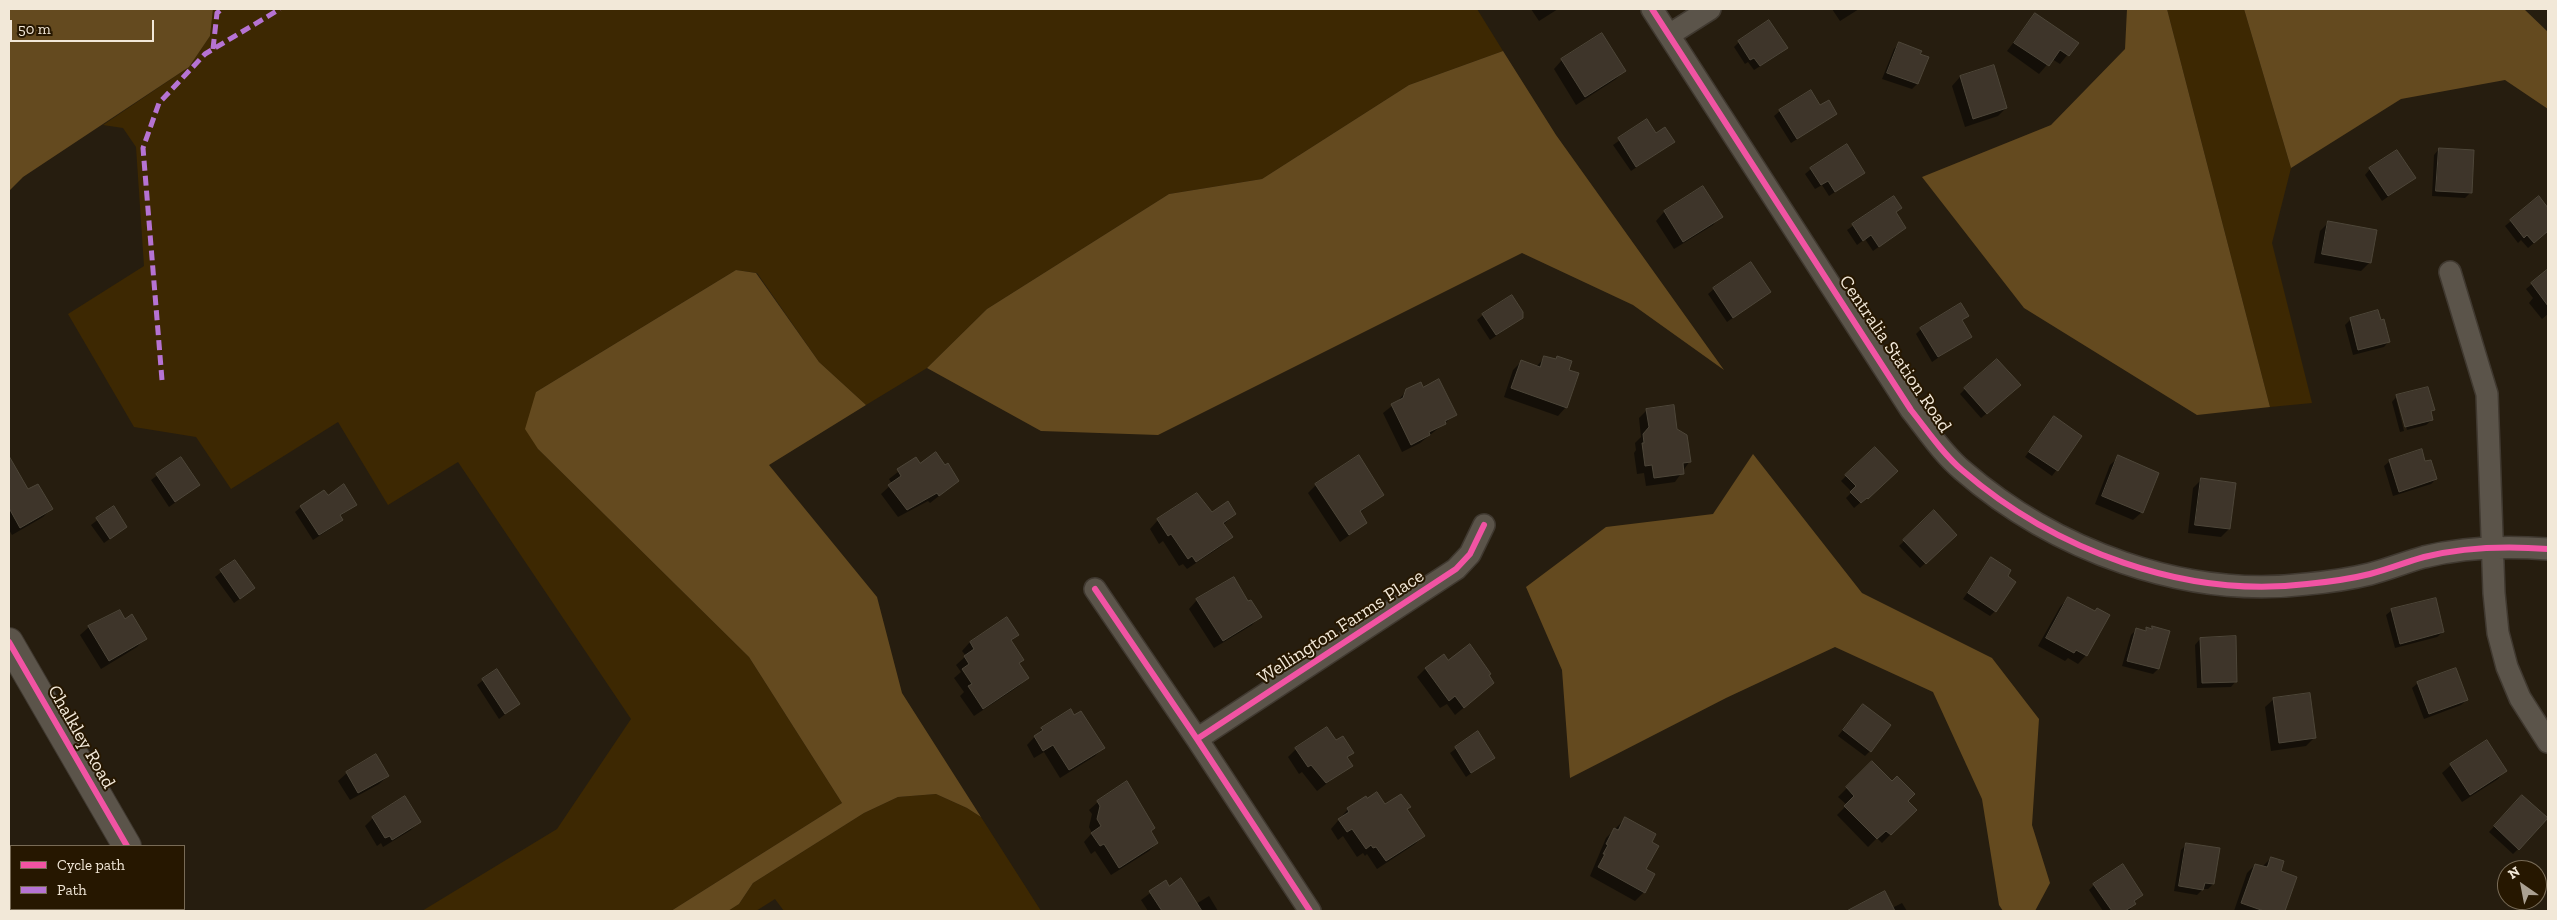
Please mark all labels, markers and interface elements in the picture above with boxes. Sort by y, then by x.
scale bar [12,10,156,42]
text: 50 m [18,20,51,38]
street label: Centralia Station Road [1834,271,1956,437]
street label: Wellington Farms Place [1253,565,1429,689]
street label: Chalkley Road [42,681,120,793]
legend [10,845,185,910]
text: Cycle path [57,856,125,874]
north arrow [2497,860,2547,910]
text: N [2505,863,2523,883]
text: Path [57,881,87,899]

